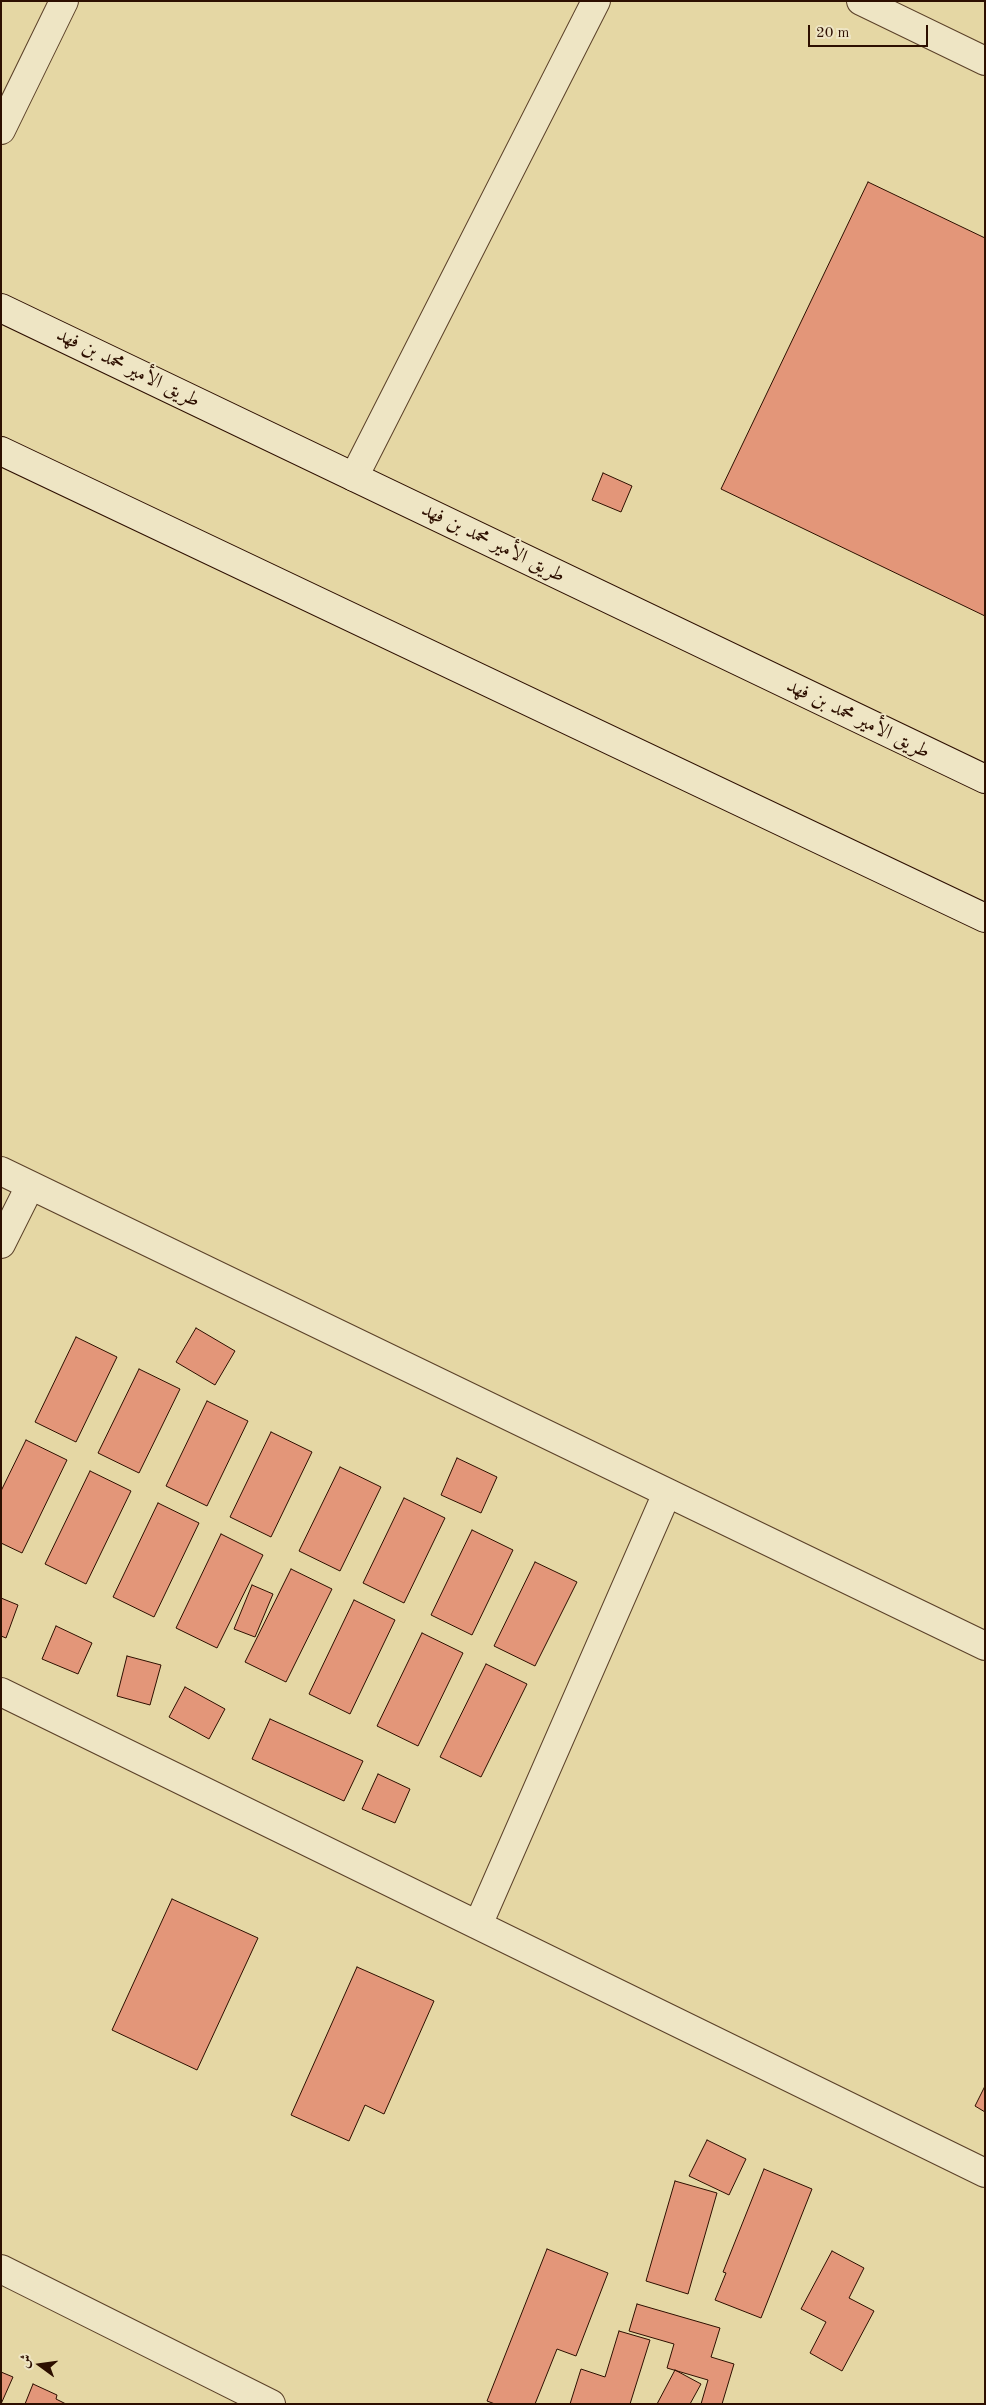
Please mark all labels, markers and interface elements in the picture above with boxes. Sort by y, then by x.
scale bar [811,15,931,47]
text: 20 m [816,26,850,41]
street label: طريق الأمير محمد بن فهد [52,323,204,413]
street label: طريق الأمير محمد بن فهد [417,498,569,588]
street label: طريق الأمير محمد بن فهد [782,674,934,764]
north arrow [15,2340,65,2390]
text: ش [17,2353,34,2370]

